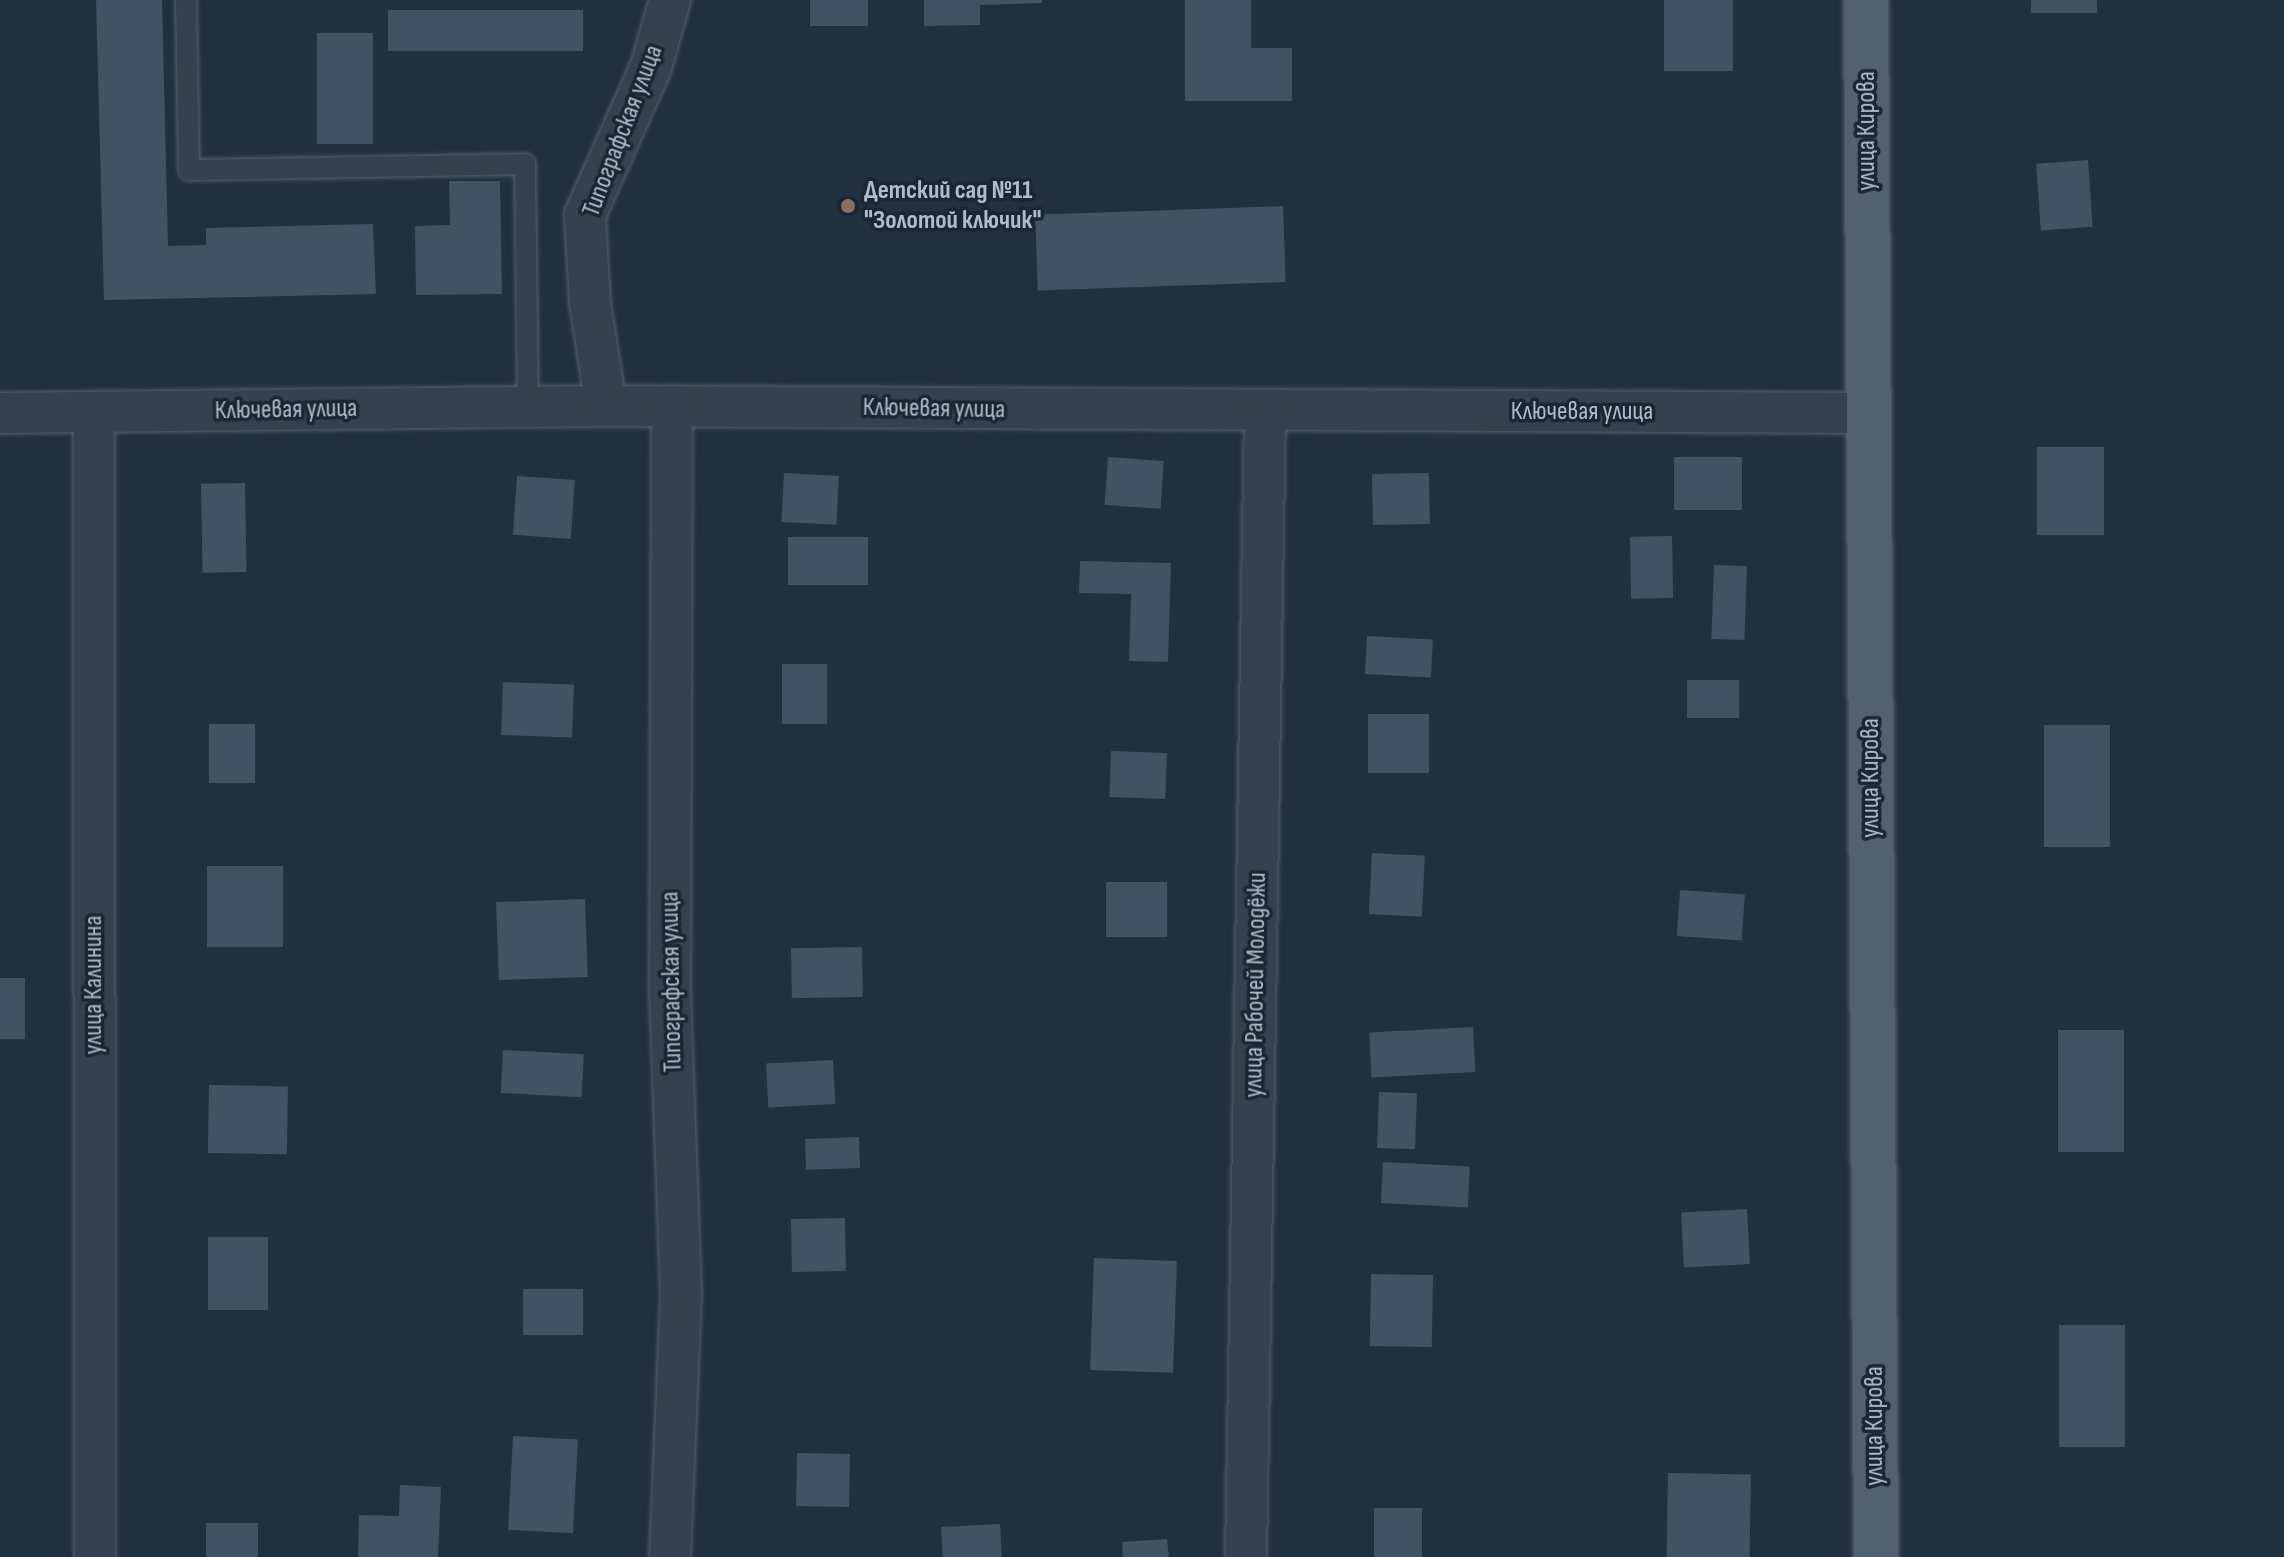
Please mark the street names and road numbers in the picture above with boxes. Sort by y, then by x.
street label: Типографская улица [576,41,670,221]
street label: улица Кирова [1851,71,1883,191]
street label: Ключевая улица [862,392,1006,426]
street label: Ключевая улица [214,393,358,427]
street label: Ключевая улица [1511,396,1653,428]
street label: улица Кирова [1855,718,1887,838]
street label: улица Рабочей Молодёжи [1238,872,1274,1098]
street label: Типографская улица [655,891,689,1073]
street label: улица Калинина [78,916,110,1054]
street label: улица Кирова [1859,1366,1891,1486]

